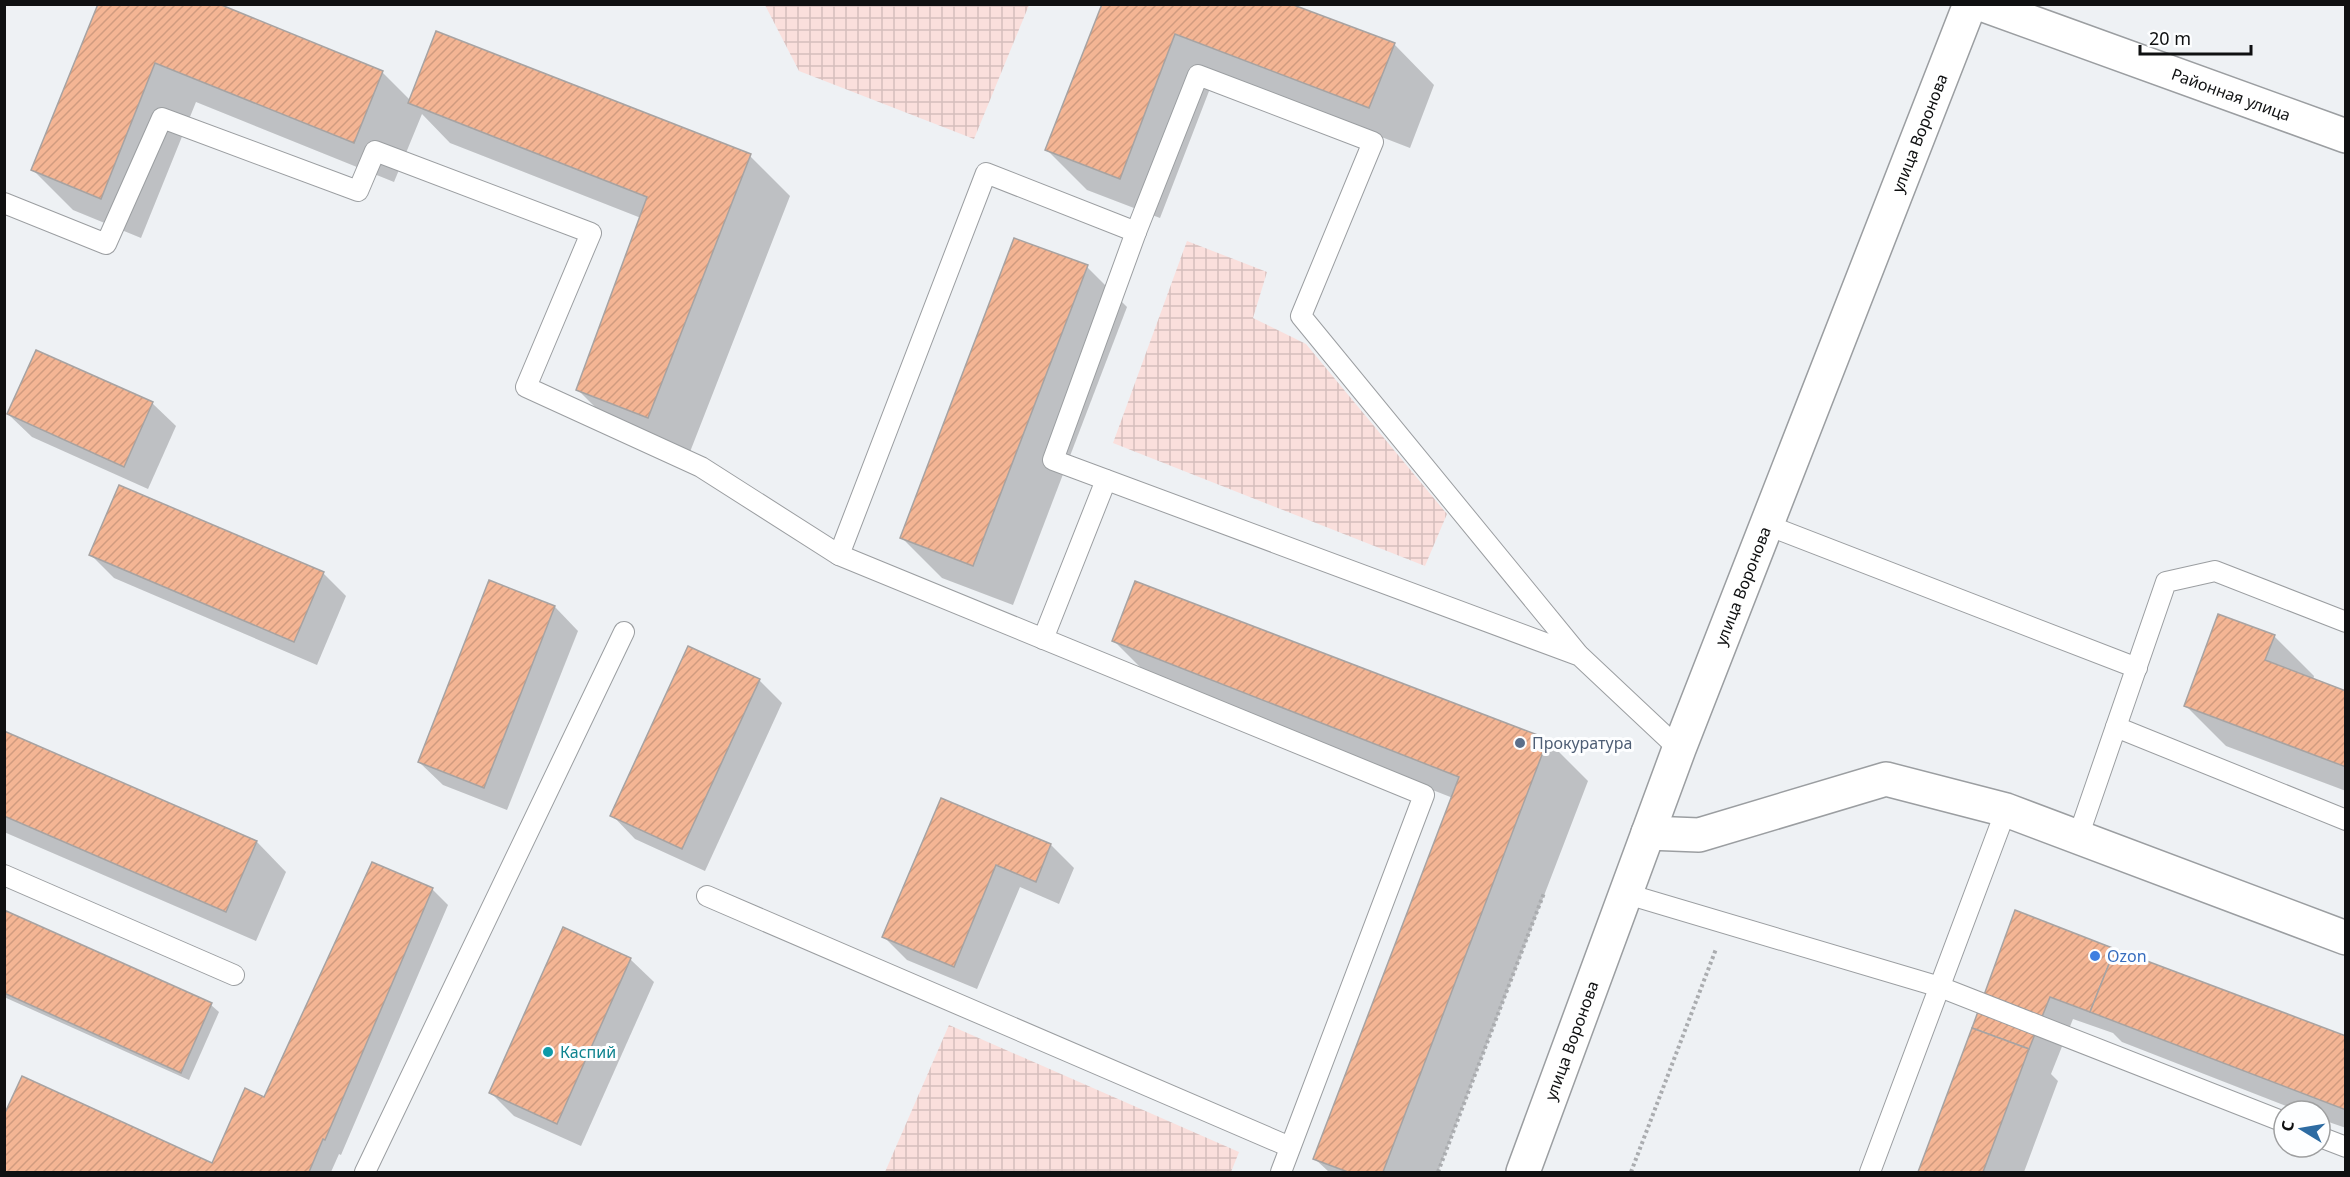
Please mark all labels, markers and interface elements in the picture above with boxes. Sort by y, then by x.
scale bar [2140,18,2251,56]
text: 20 m [2149,26,2191,50]
street label: Районная улица [2169,63,2294,126]
street label: улица Воронова [1886,70,1953,196]
street label: улица Воронова [1710,523,1776,649]
place label: Прокуратура [1532,732,1632,754]
marker: Прокуратура [1513,736,1527,750]
place label: Ozon [2107,945,2147,967]
marker: Ozon [2088,949,2102,963]
street label: улица Воронова [1539,978,1604,1104]
place label: Каспий [560,1041,616,1063]
marker: Каспий [541,1045,555,1059]
north arrow [2272,1099,2332,1159]
text: С [2275,1119,2299,1133]

